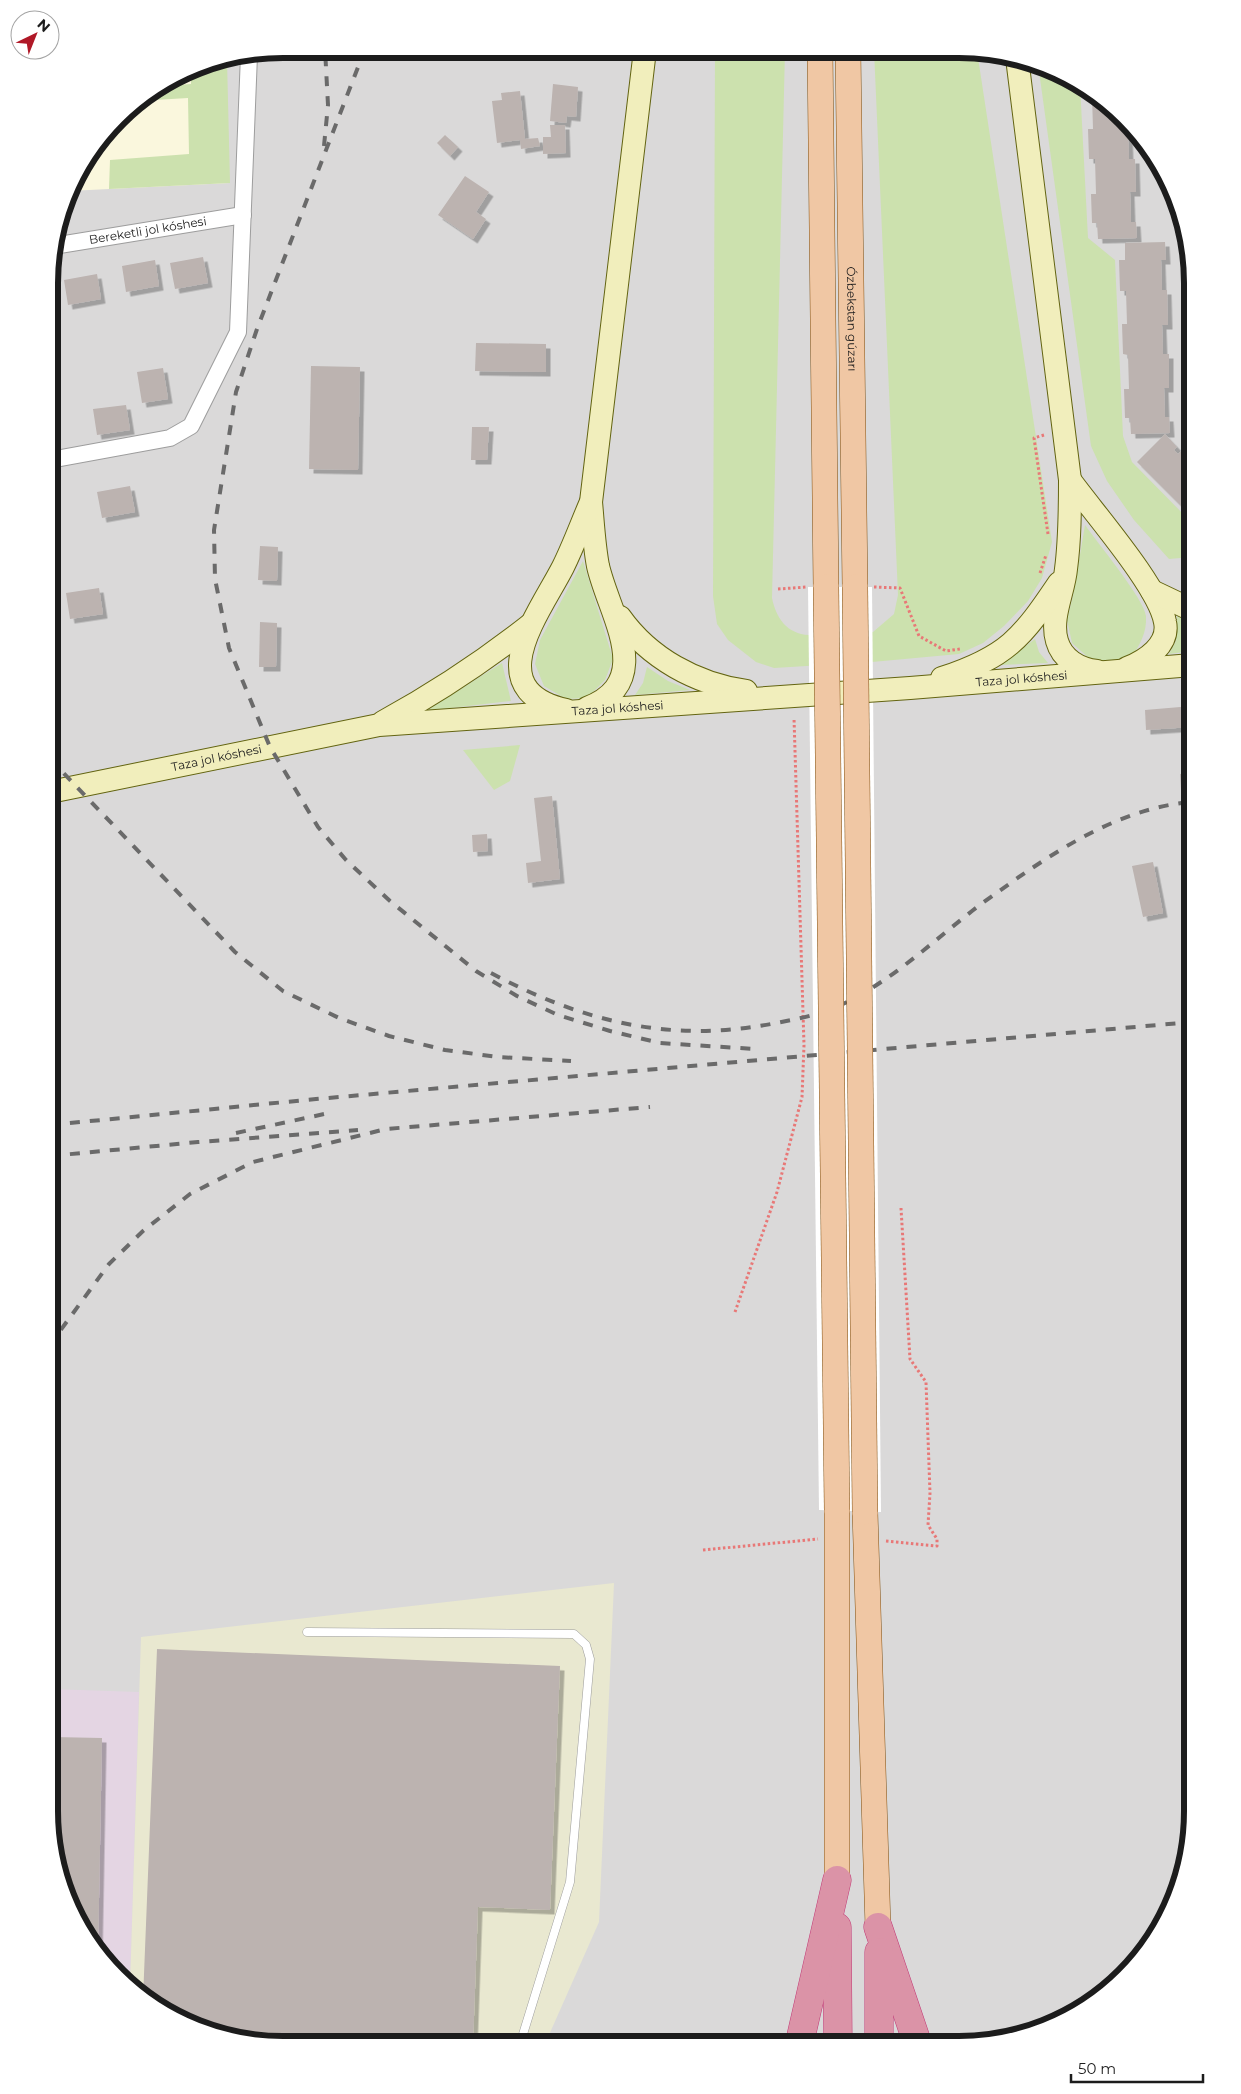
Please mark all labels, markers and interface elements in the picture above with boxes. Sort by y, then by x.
north arrow [10,10,60,60]
text: N [34,15,54,36]
street label: Bereketli jol kóshesi [88,213,208,247]
street label: Ózbekstan gúzarı [844,266,860,372]
street label: Taza jol kóshesi [975,667,1068,690]
street label: Taza jol kóshesi [571,697,664,719]
street label: Taza jol kóshesi [170,741,263,774]
scale bar [1071,2052,1204,2084]
text: 50 m [1078,2059,1116,2078]

